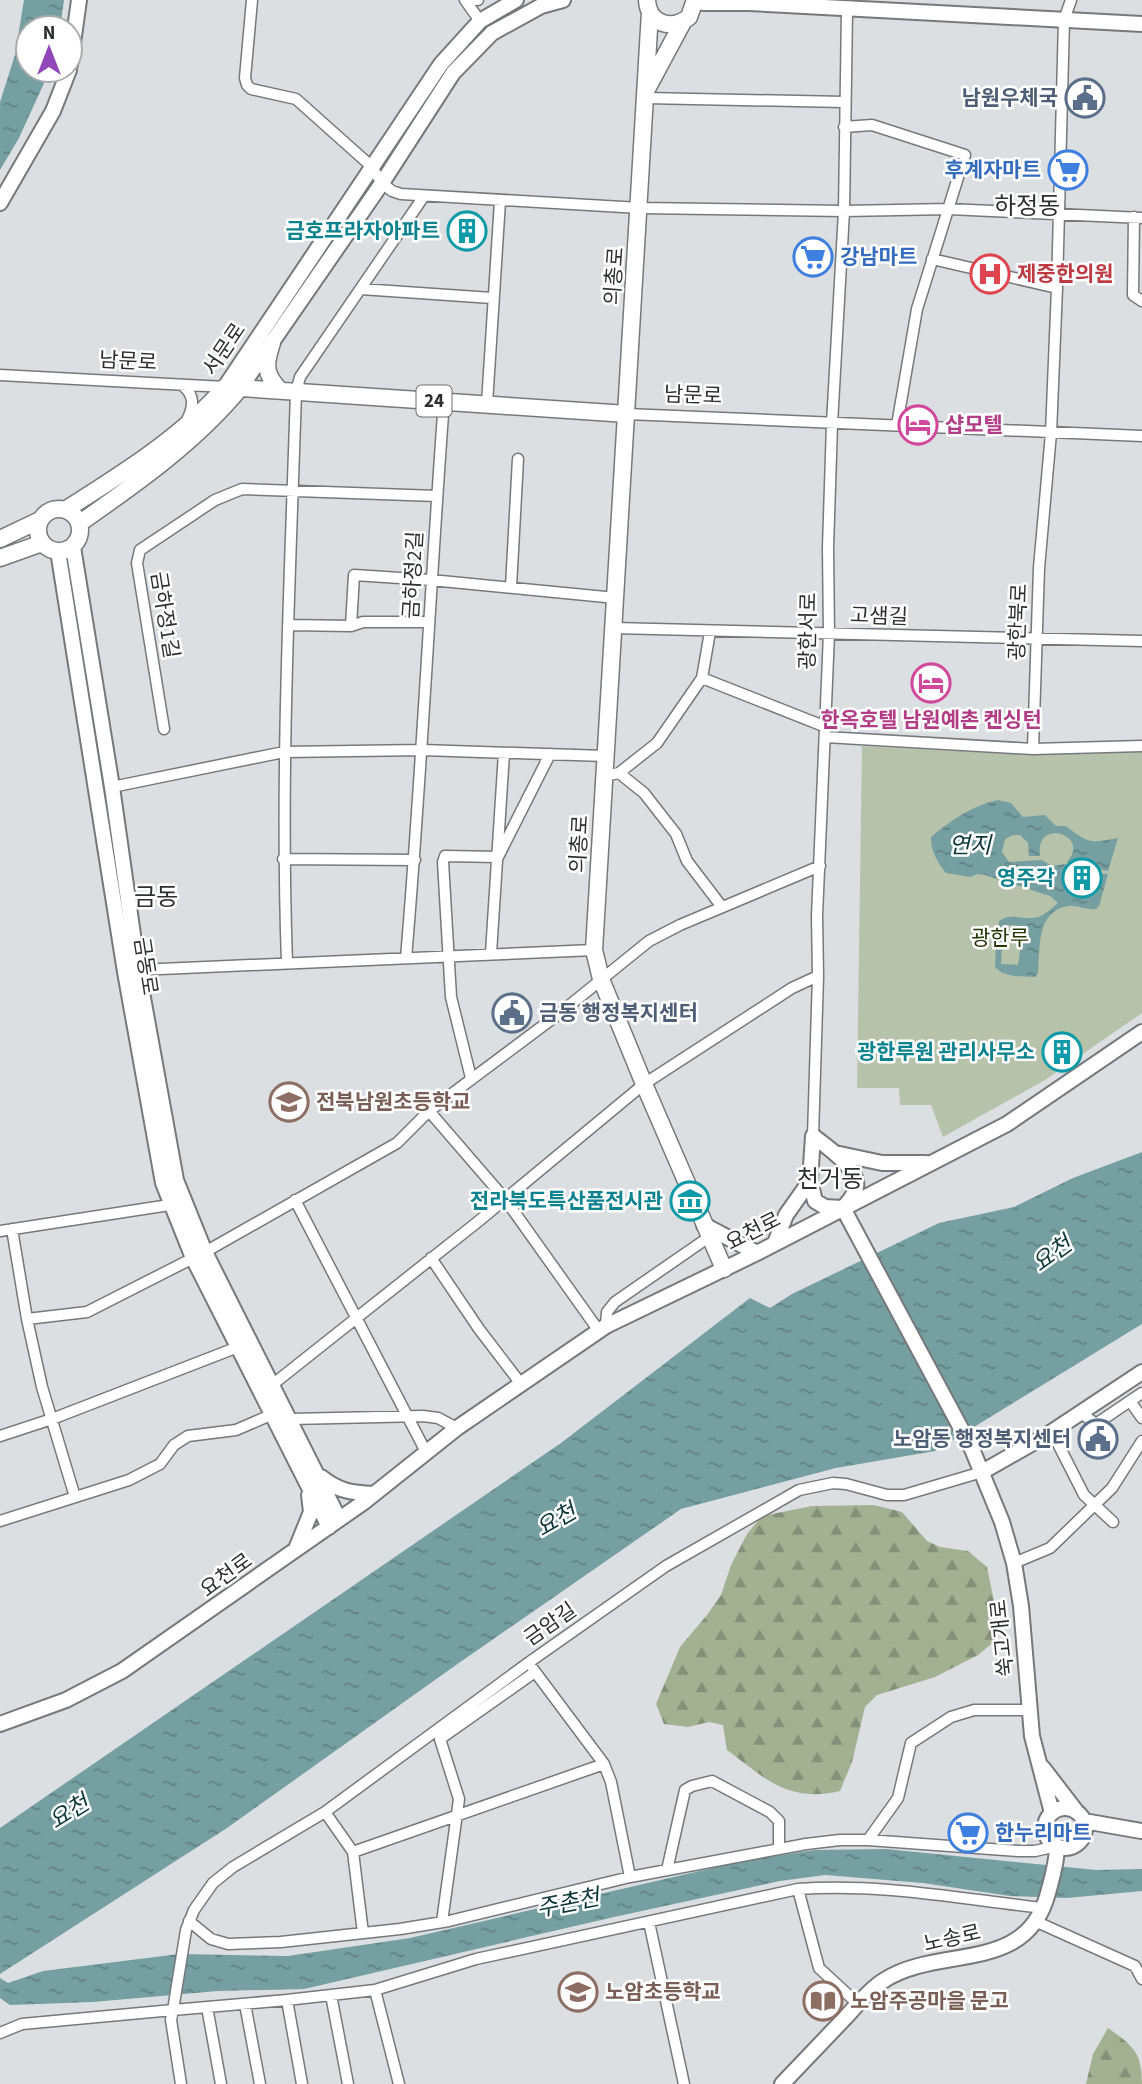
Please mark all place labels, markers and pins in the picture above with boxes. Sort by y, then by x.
public building icon: 남원우체국 [1064,77,1106,119]
place label: 남원우체국 [961,83,1058,113]
supermarket icon: 후계자마트 [1047,149,1089,191]
place label: 후계자마트 [944,155,1041,185]
building icon: 금호프라자아파트 [446,210,488,252]
place label: 금호프라자아파트 [285,216,440,246]
supermarket icon: 강남마트 [792,236,834,278]
place label: 강남마트 [840,242,917,272]
hospital icon: 제중한의원 [969,253,1011,295]
place label: 제중한의원 [1017,259,1114,289]
hotel icon: 샵모텔 [897,404,939,446]
place label: 샵모텔 [945,410,1003,440]
hotel icon: 한옥호텔 남원예촌 켄싱턴 [910,662,952,704]
place label: 한옥호텔 남원예촌 켄싱턴 [821,705,1041,735]
building icon: 영주각 [1061,857,1103,899]
place label: 영주각 [997,863,1055,893]
public building icon: 금동 행정복지센터 [491,992,533,1034]
place label: 금동 행정복지센터 [539,998,698,1028]
building icon: 광한루원 관리사무소 [1041,1031,1083,1073]
place label: 광한루원 관리사무소 [857,1037,1035,1067]
school or university icon: 전북남원초등학교 [268,1081,310,1123]
place label: 전북남원초등학교 [316,1087,471,1117]
museum icon: 전라북도특산품전시관 [669,1180,711,1222]
place label: 전라북도특산품전시관 [470,1186,663,1216]
public building icon: 노암동 행정복지센터 [1077,1418,1119,1460]
place label: 노암동 행정복지센터 [893,1424,1071,1454]
supermarket icon: 한누리마트 [947,1812,989,1854]
place label: 한누리마트 [995,1818,1092,1848]
school or university icon: 노암초등학교 [557,1971,599,2013]
place label: 노암초등학교 [605,1977,721,2007]
library icon: 노암주공마을 문고 [802,1980,844,2022]
place label: 노암주공마을 문고 [850,1986,1009,2016]

